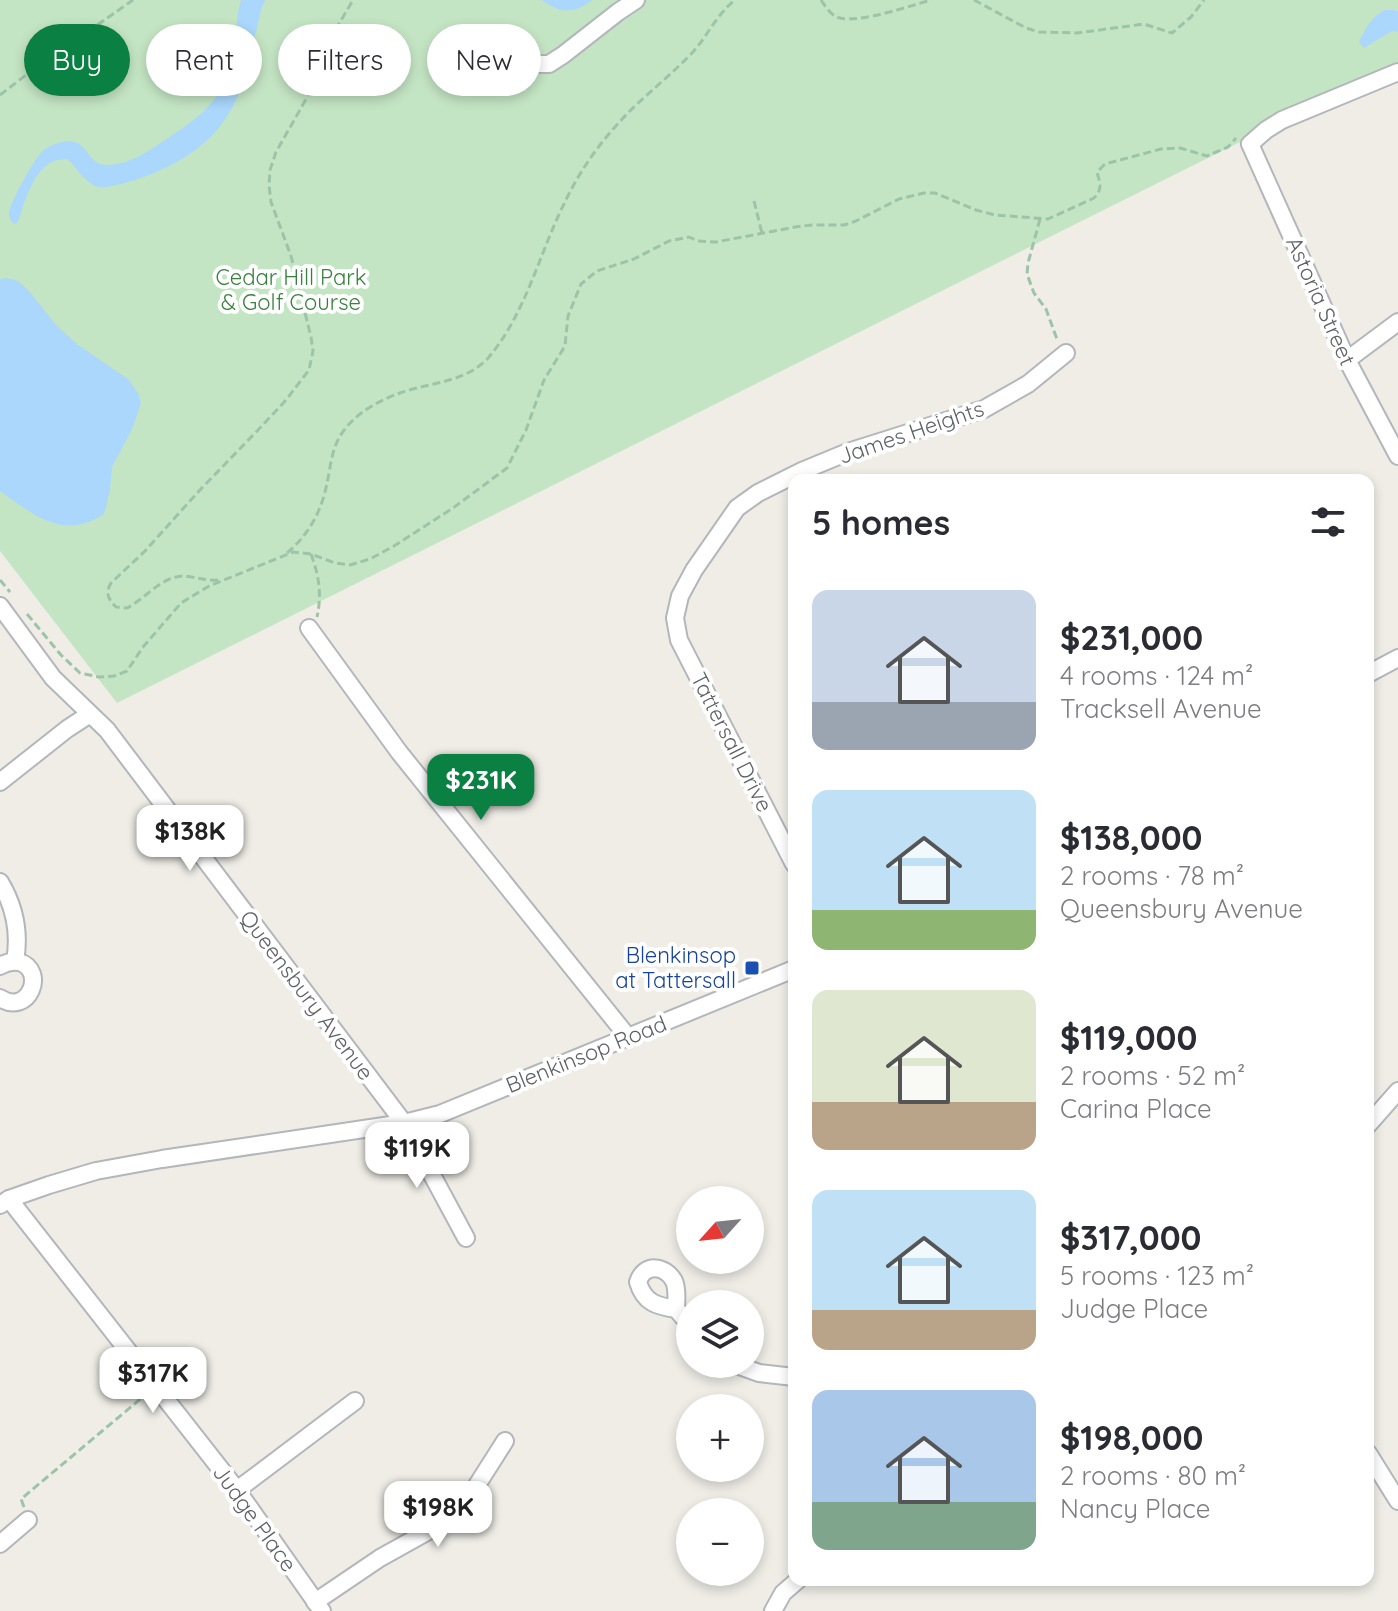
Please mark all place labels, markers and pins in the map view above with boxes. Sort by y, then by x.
pin: $231K [425,754,537,822]
pin: $138K [134,805,246,873]
place label: Blenkinsop at Tattersall [615,941,736,994]
marker: Blenkinsop at Tattersall [743,959,761,977]
pin: $119K [361,1122,473,1190]
pin: $317K [97,1347,209,1415]
pin: $198K [382,1481,494,1549]

